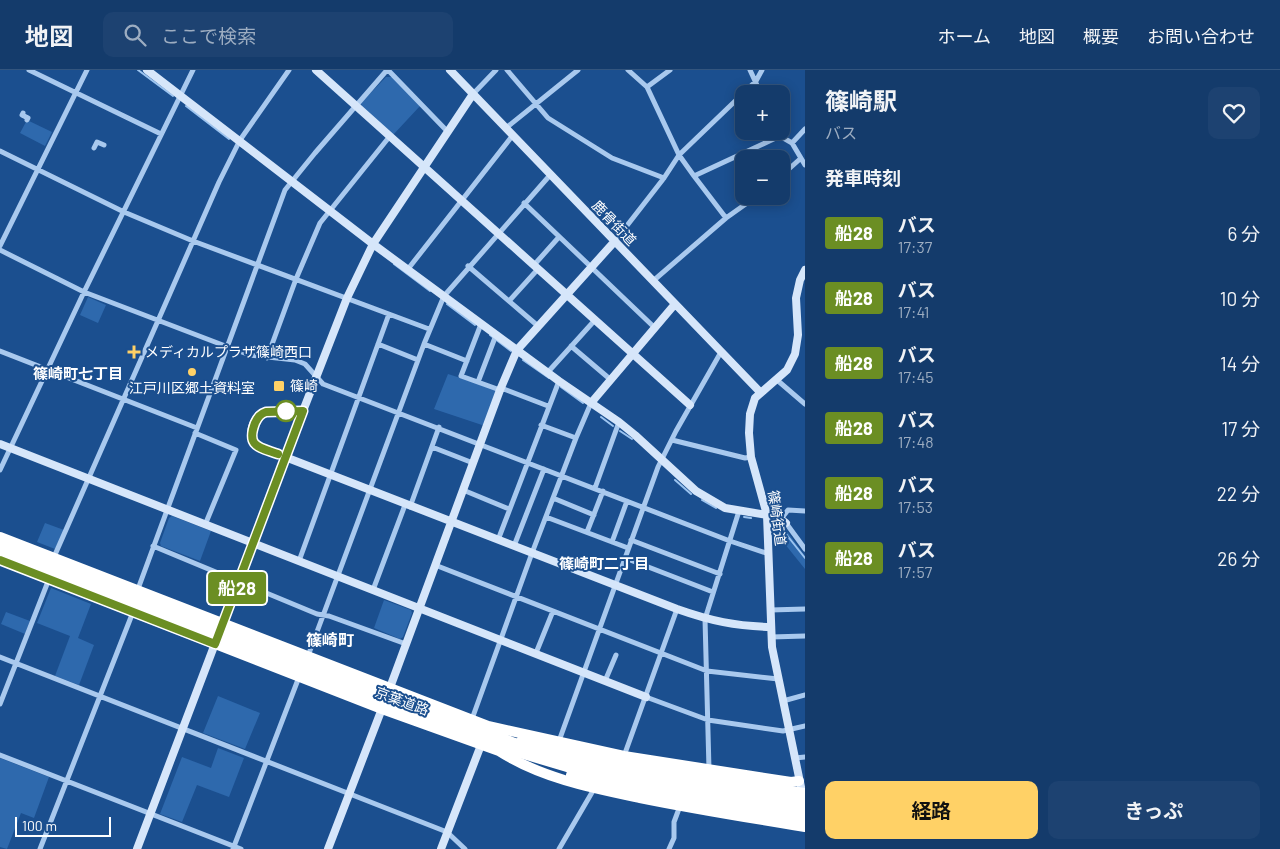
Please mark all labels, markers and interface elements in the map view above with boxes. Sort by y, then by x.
search box [103,12,453,57]
text: 地図 [25,21,73,50]
icon: search [121,21,149,49]
text: ここで検索 [161,24,256,47]
text: ホーム [938,25,991,47]
text: 地図 [1019,25,1055,47]
text: 概要 [1083,25,1119,47]
text: お問い合わせ [1147,25,1255,47]
map controls [735,85,790,205]
button: + [735,85,790,140]
text: 篠崎駅 [825,86,897,115]
button: heart [1208,87,1260,139]
text: バス [825,123,857,142]
button: − [735,150,790,205]
text: 発車時刻 [825,166,901,189]
street label: 鹿骨街道 [589,197,640,249]
text: バス [898,213,936,236]
text: 船28 [835,222,873,244]
text: 6 分 [1227,222,1260,245]
text: 17:37 [898,237,932,256]
text: バス [898,278,936,301]
text: 船28 [835,287,873,309]
text: 10 分 [1220,287,1260,310]
text: 17:41 [898,302,929,321]
place label: メディカルプラザ篠崎西口 [145,343,312,360]
text: バス [898,343,936,366]
marker: メディカルプラザ篠崎西口 [127,345,141,359]
text: 船28 [835,352,873,374]
text: 14 分 [1220,352,1260,375]
district label: 篠崎町七丁目 [33,364,123,382]
marker: 江戸川区郷土資料室 [186,366,198,378]
text: 17:45 [898,367,933,386]
place label: 篠崎 [290,377,318,394]
place label: 江戸川区郷土資料室 [129,379,255,396]
marker: 篠崎 [272,379,286,393]
unlabelled marker [275,400,297,422]
text: バス [898,408,936,431]
text: 船28 [835,417,873,439]
text: 17 分 [1222,417,1260,440]
text: 17:48 [898,432,934,451]
text: バス [898,473,936,496]
text: 船28 [835,482,873,504]
text: 22 分 [1217,482,1260,505]
street label: 篠崎街道 [765,489,790,547]
text: 17:53 [898,497,933,516]
text: バス [898,538,936,561]
text: 船28 [835,547,873,569]
text: 26 分 [1217,547,1260,570]
district label: 篠崎町二丁目 [559,554,649,572]
text: 17:57 [898,562,932,581]
line badge: 船28 [208,572,266,604]
text: 船28 [218,577,256,599]
district label: 篠崎町 [306,630,354,649]
street label: 京葉道路 [373,683,431,718]
button: 経路 [825,781,1038,839]
button: きっぷ [1048,781,1260,839]
scale bar [15,814,111,837]
text: 100 m [22,817,57,834]

